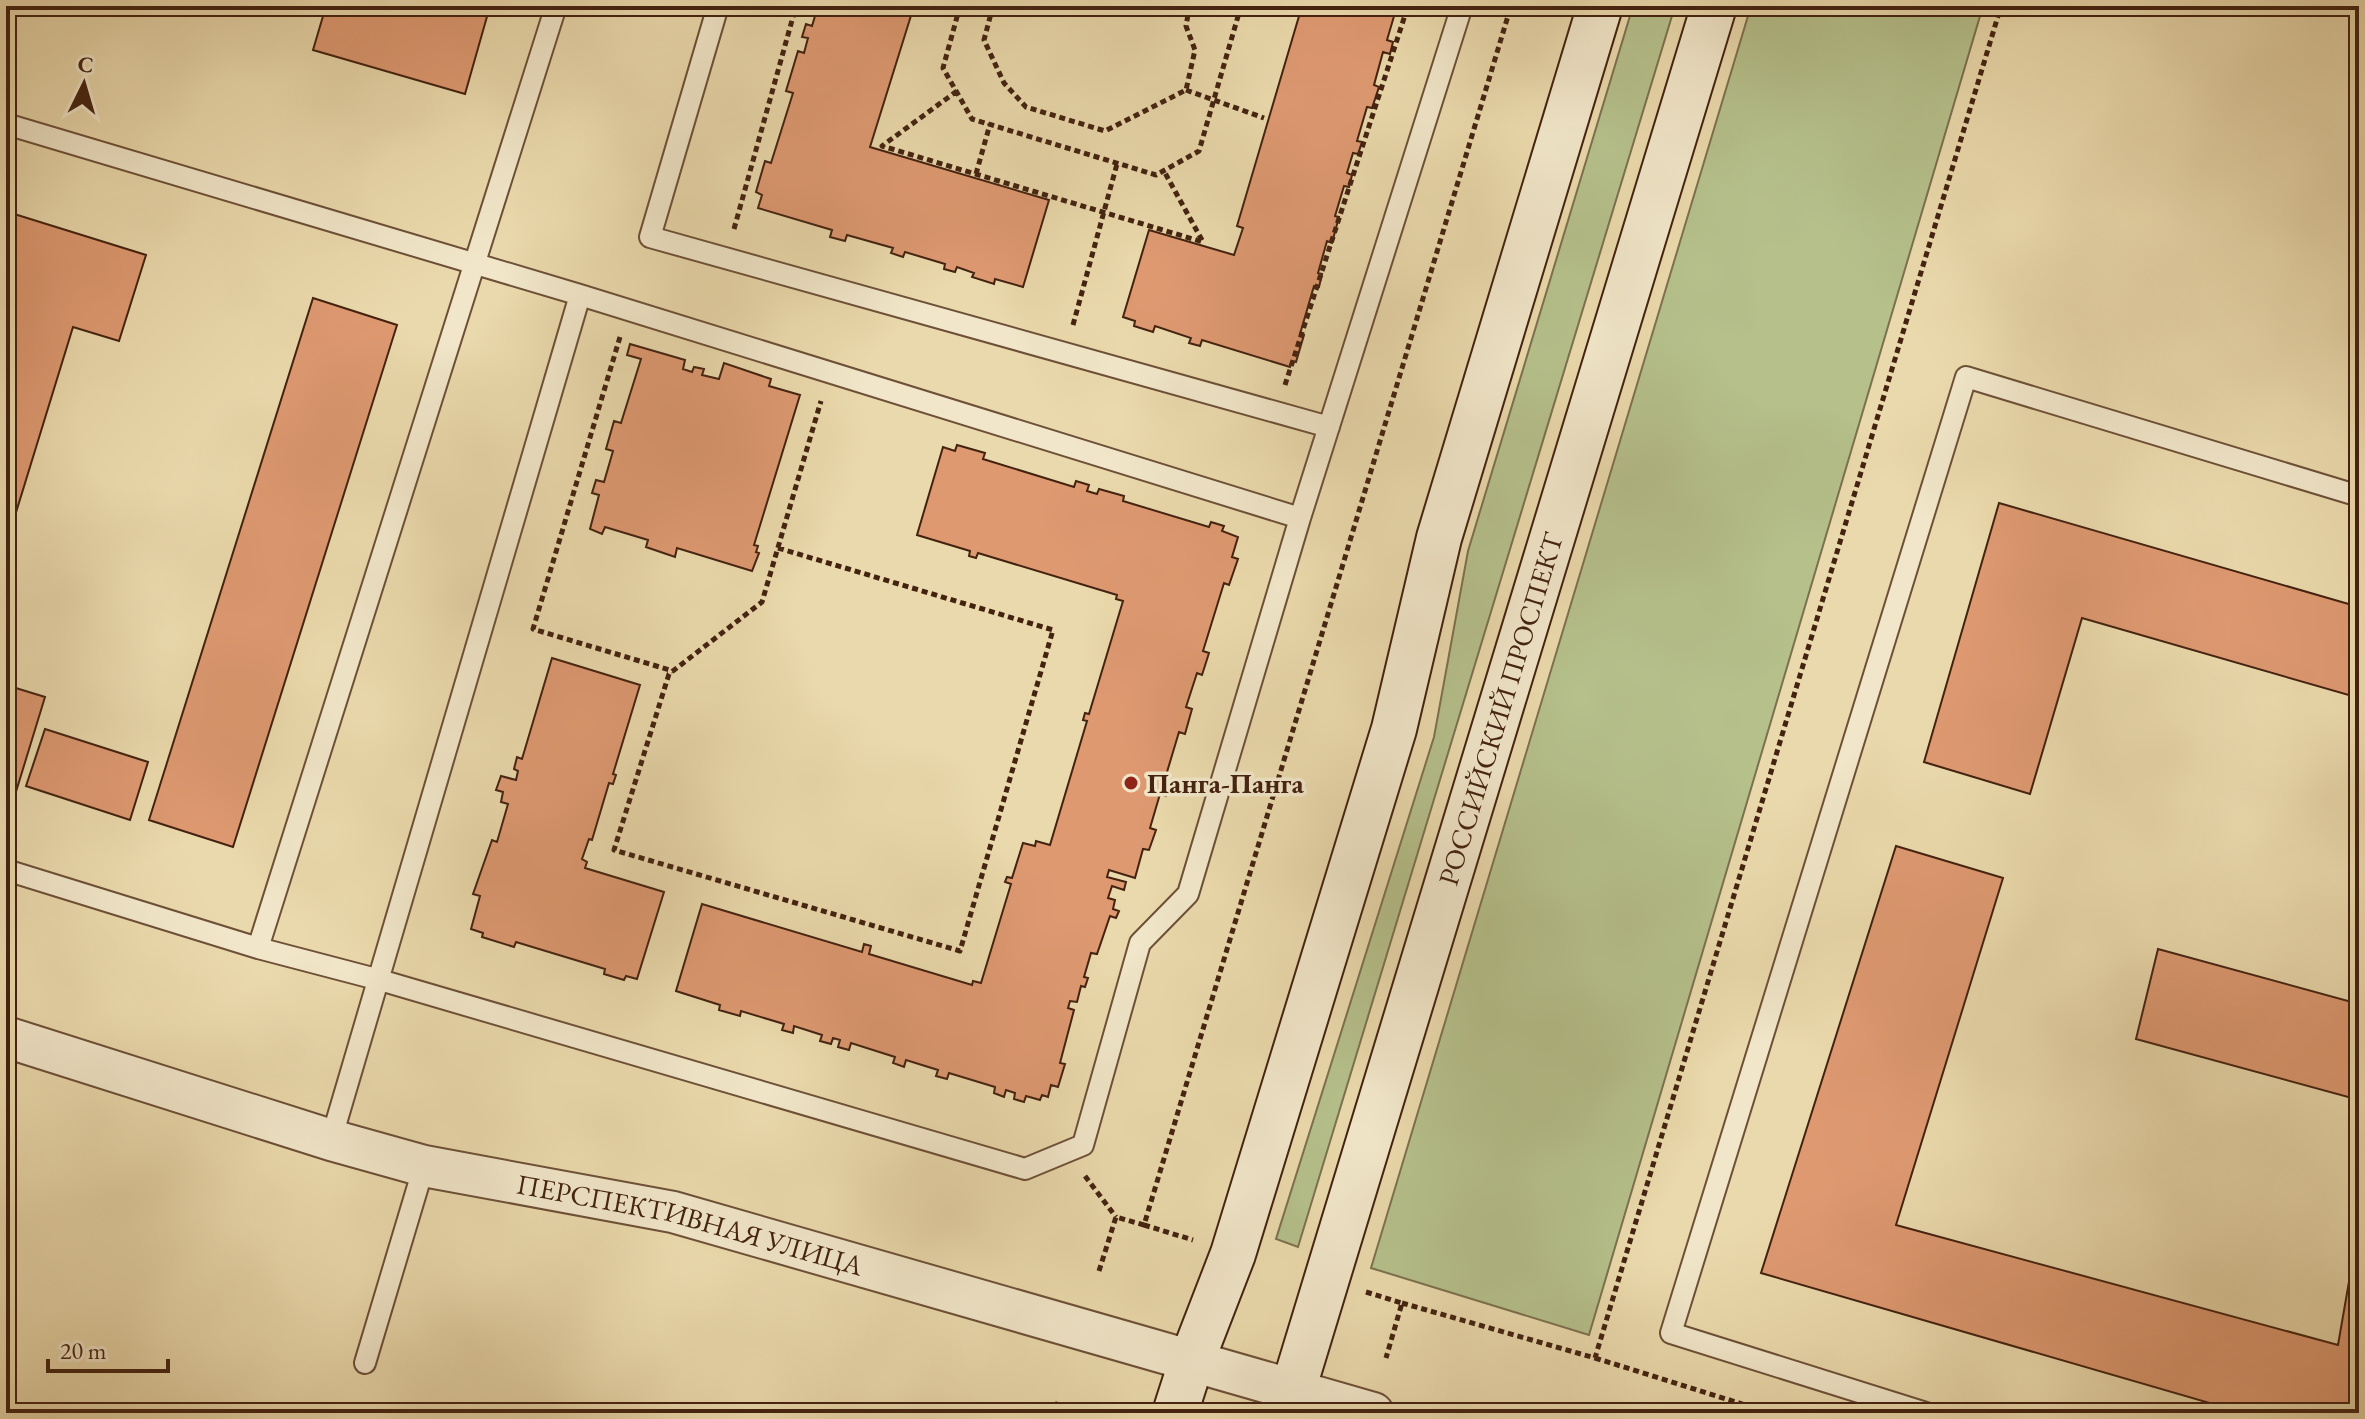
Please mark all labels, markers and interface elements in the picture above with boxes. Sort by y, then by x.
north arrow [44,44,124,124]
text: С [77,49,95,80]
street label: РОССИЙСКИЙ ПРОСПЕКТ [1430,528,1571,890]
place label: Панга-Панга [1147,765,1304,801]
marker: Панга-Панга [1122,774,1140,792]
street label: ПЕРСПЕКТИВНАЯ УЛИЦА [514,1166,868,1284]
scale bar [48,1323,168,1373]
text: 20 m [60,1335,107,1366]

